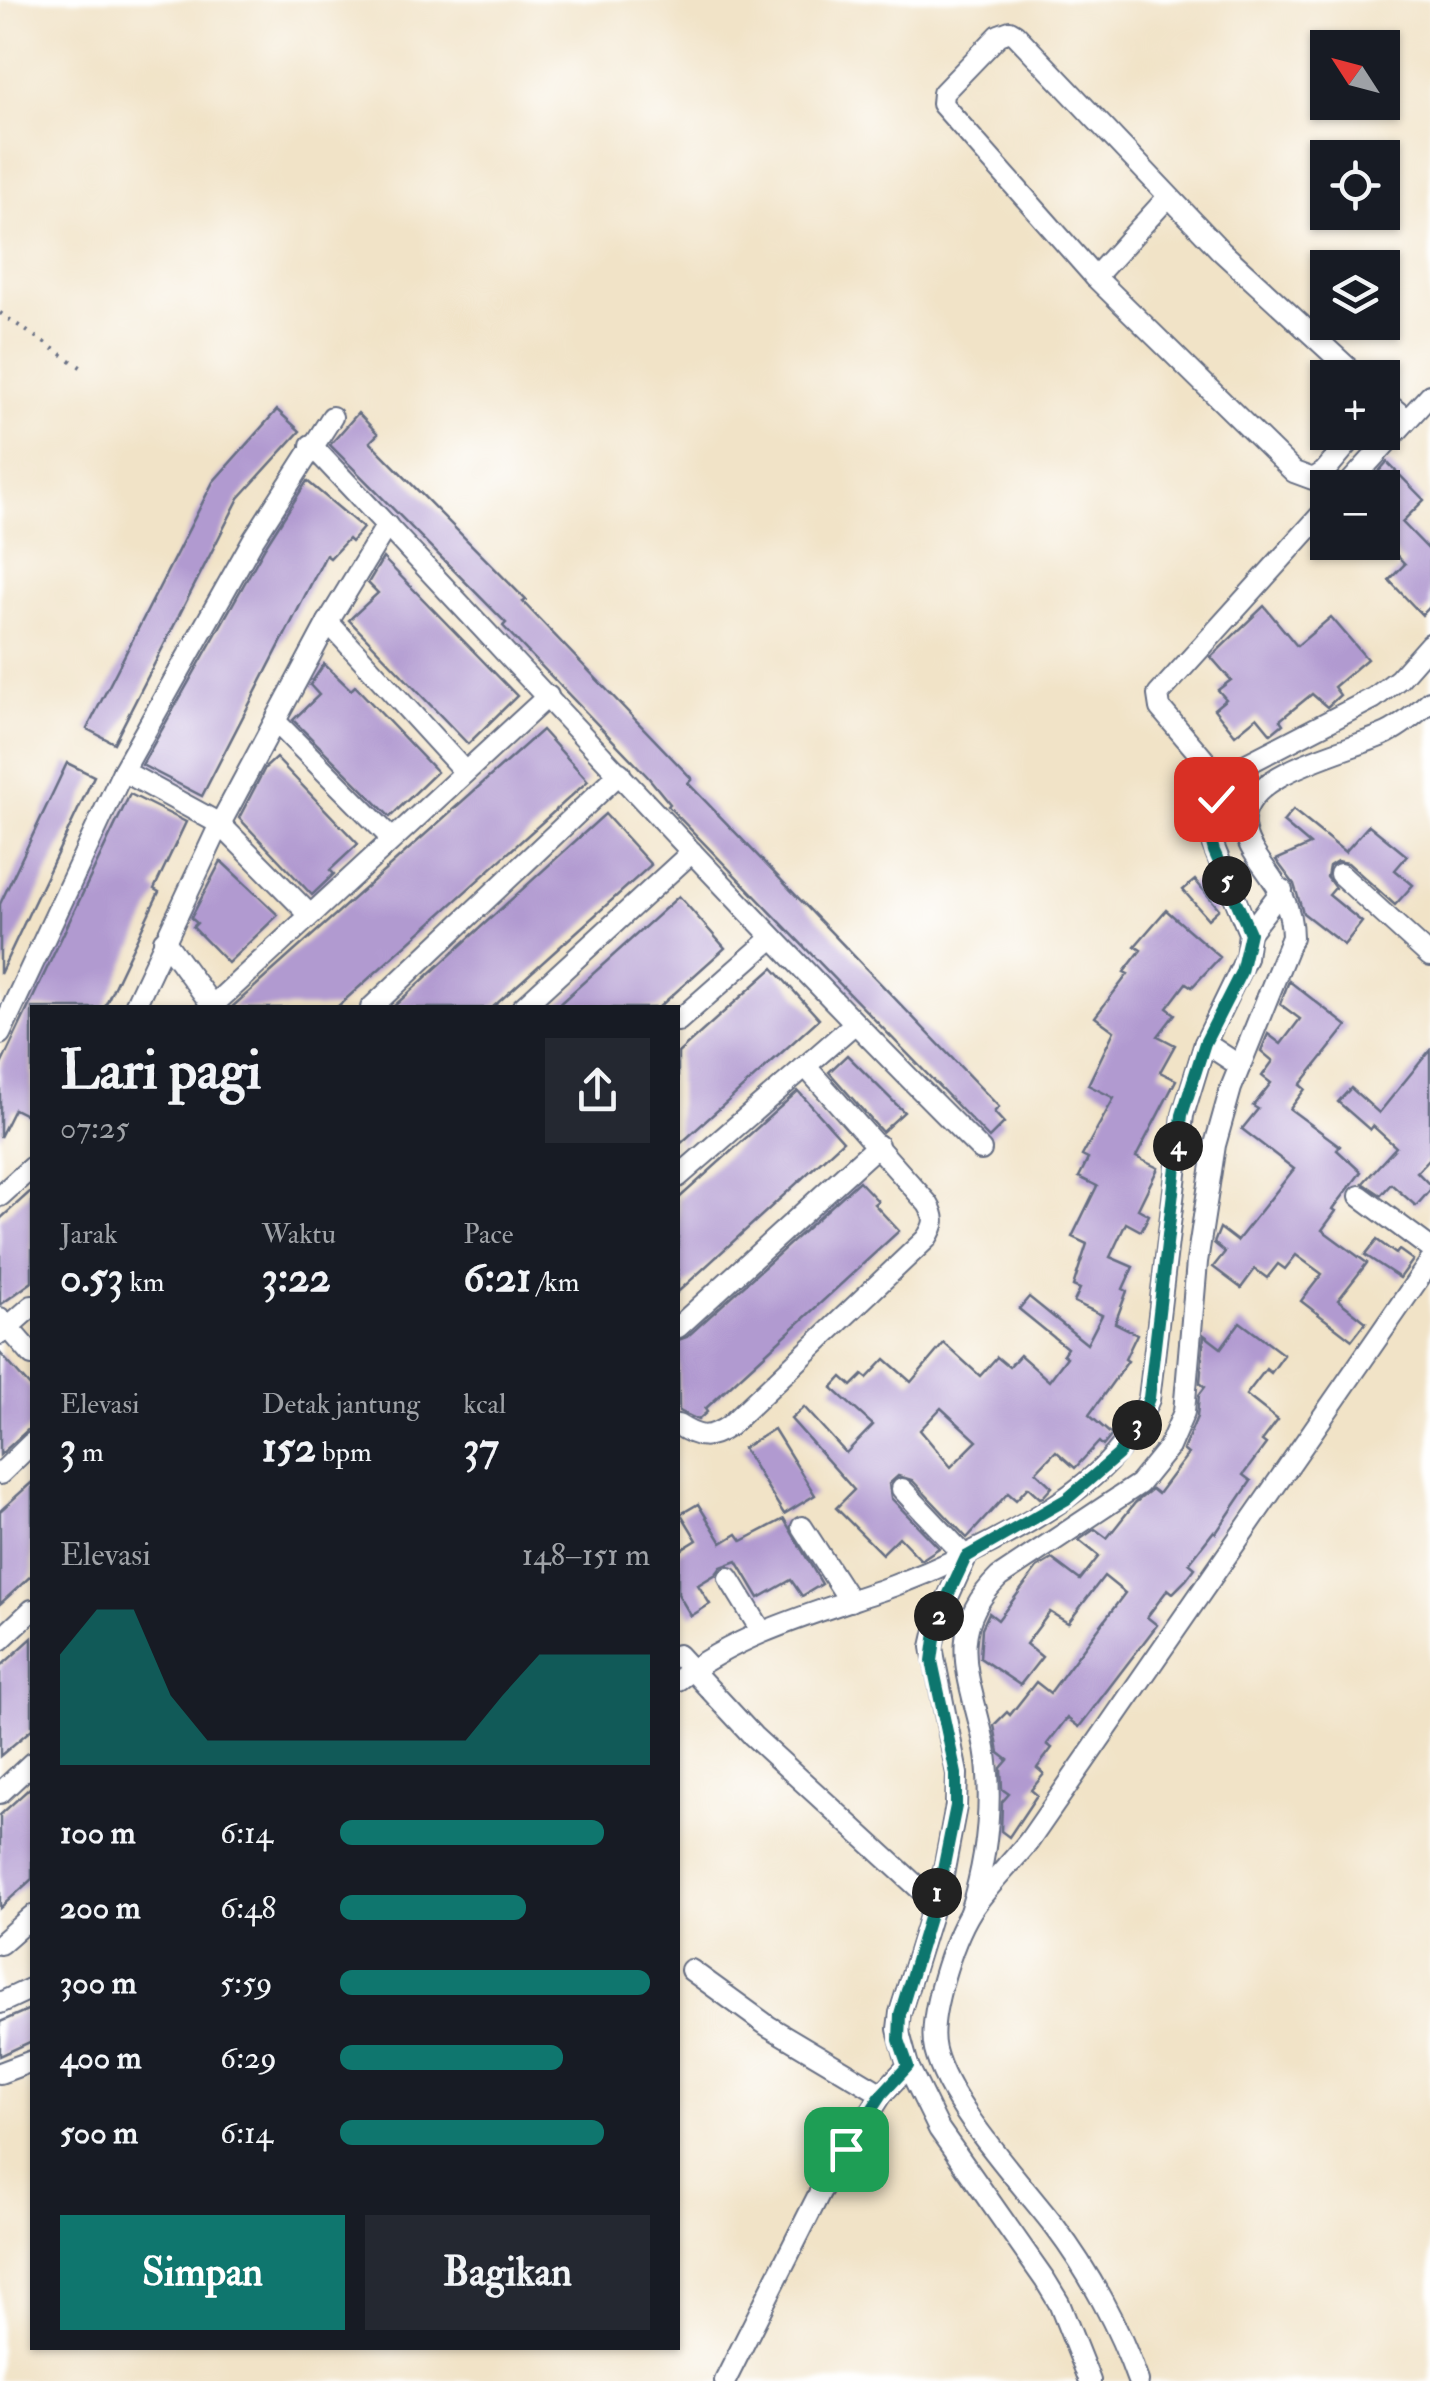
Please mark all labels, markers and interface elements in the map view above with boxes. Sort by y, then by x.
north arrow [1310,30,1400,120]
map controls [1310,30,1400,560]
button: locate [1310,140,1400,230]
button: layers [1310,250,1400,340]
button: + [1310,360,1400,450]
button: − [1310,470,1400,560]
pin [1174,757,1259,842]
icon: check [1189,772,1244,827]
pin: 5 [1202,856,1252,906]
text: 5 [1221,863,1233,898]
text: Lari pagi [60,1036,261,1105]
button: share [545,1038,650,1143]
text: 07:25 [60,1108,129,1148]
pin: 4 [1153,1121,1203,1171]
text: 4 [1170,1128,1186,1163]
text: Jarak [60,1217,118,1252]
text: Waktu [262,1217,336,1252]
text: Pace [463,1217,514,1252]
text: 0.53 [60,1252,124,1304]
text: 3:22 [262,1252,331,1304]
text: 6:21 [463,1252,531,1304]
text: km [124,1265,165,1300]
text: /km [531,1265,579,1300]
text: Elevasi [60,1387,139,1422]
text: Detak jantung [262,1387,420,1422]
text: kcal [463,1387,506,1422]
pin: 3 [1112,1400,1162,1450]
text: 3 [1132,1407,1142,1442]
text: 3 [60,1422,76,1474]
text: 152 [262,1422,316,1474]
text: 37 [463,1422,499,1474]
text: m [76,1435,104,1470]
text: bpm [316,1435,372,1470]
text: Elevasi [60,1535,151,1575]
text: 148–151 m [522,1535,650,1575]
pin: 2 [914,1591,964,1641]
text: 2 [932,1598,946,1633]
text: 100 m [60,1813,136,1853]
text: 6:14 [220,1813,273,1853]
pin: 1 [912,1868,962,1918]
text: 1 [932,1875,942,1910]
text: 200 m [60,1888,141,1928]
text: 6:48 [220,1888,276,1928]
text: 300 m [60,1963,137,2003]
text: 5:59 [220,1963,272,2003]
text: 400 m [60,2038,142,2078]
text: 6:29 [220,2038,277,2078]
pin [804,2107,889,2192]
text: 500 m [60,2113,138,2153]
text: 6:14 [220,2113,273,2153]
icon: arrive [819,2122,874,2177]
button: Simpan [60,2215,345,2330]
button: Bagikan [365,2215,650,2330]

